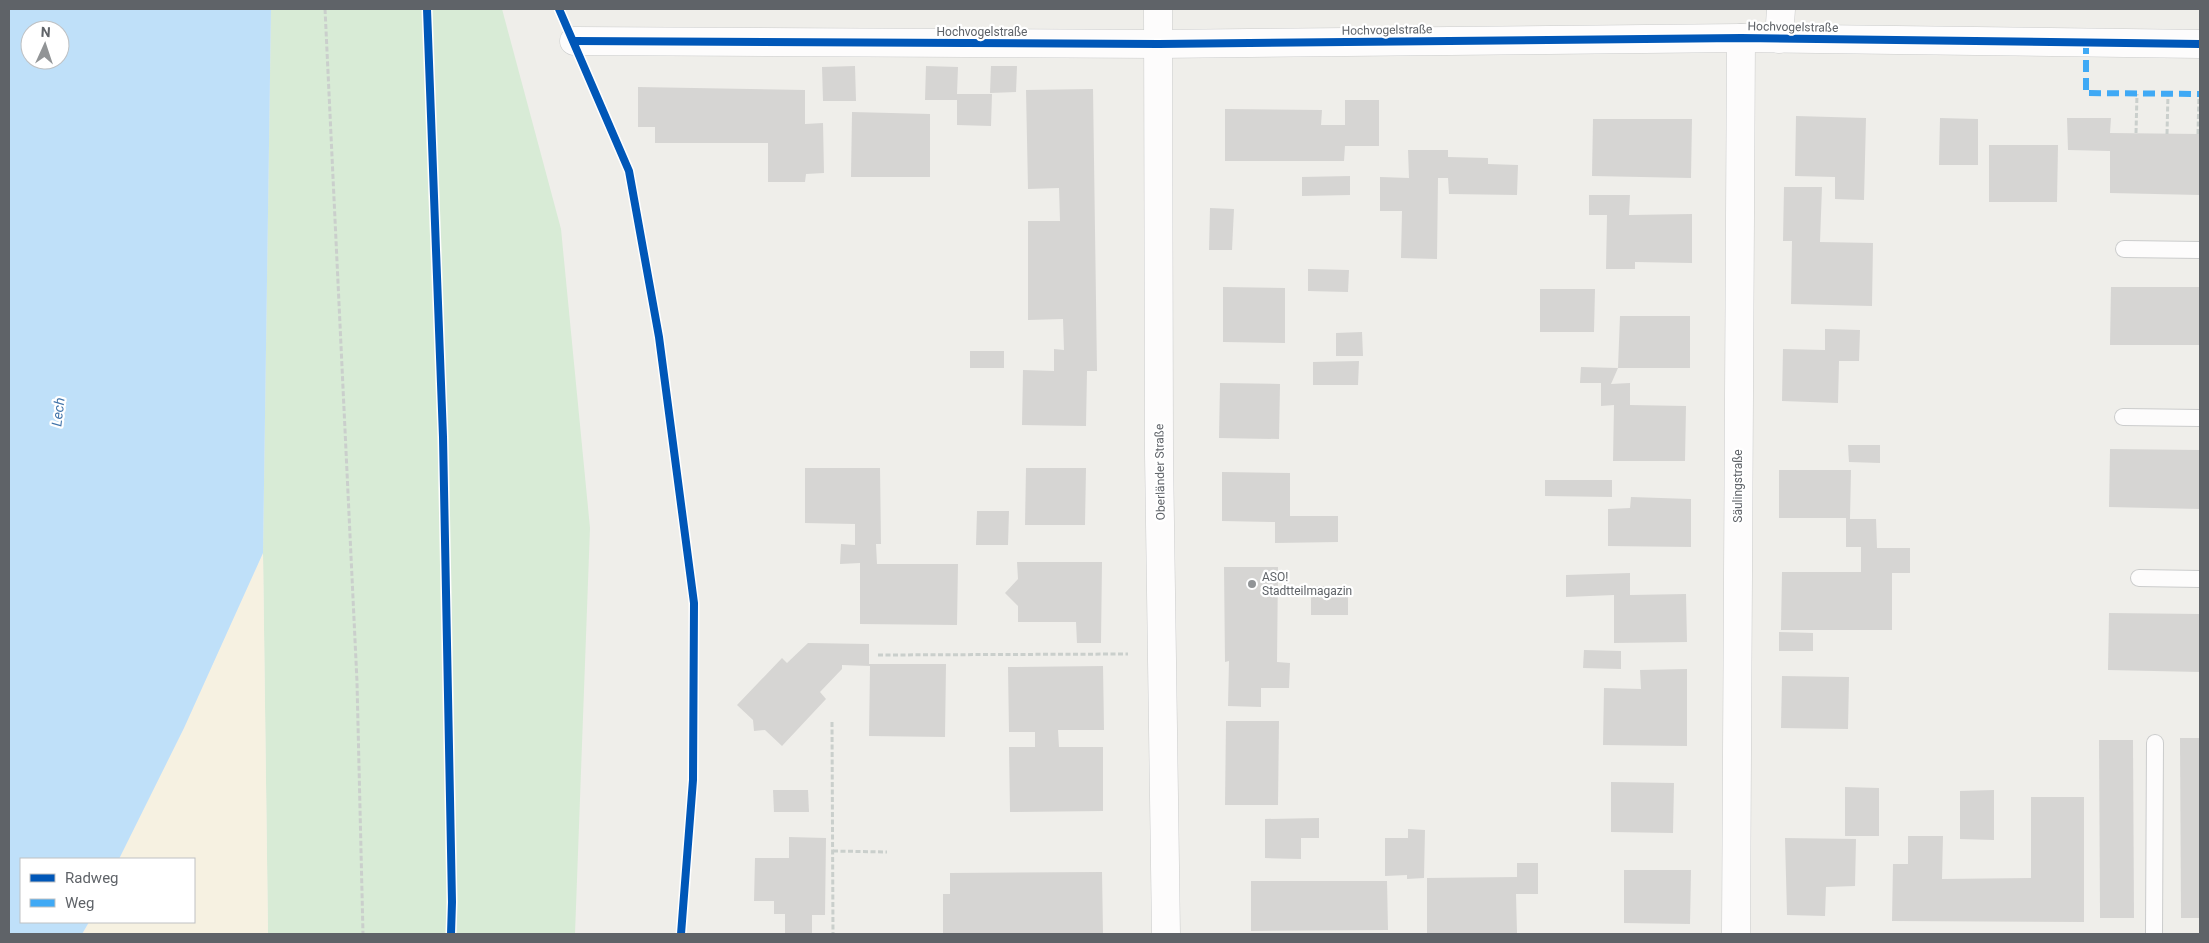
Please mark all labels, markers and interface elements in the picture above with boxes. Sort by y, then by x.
street label: Hochvogelstraße [1747,19,1839,35]
north arrow [20,20,70,70]
street label: Hochvogelstraße [1341,22,1433,38]
text: N [40,24,51,40]
street label: Hochvogelstraße [937,25,1027,39]
water label: Lech [48,397,68,427]
street label: Oberländer Straße [1152,424,1168,520]
street label: Säulingstraße [1731,449,1745,523]
place label: ASO! Stadtteilmagazin [1262,570,1352,598]
marker: ASO! Stadtteilmagazin [1246,578,1258,590]
legend [20,858,195,923]
text: Radweg [65,869,119,887]
text: Weg [65,894,94,912]

